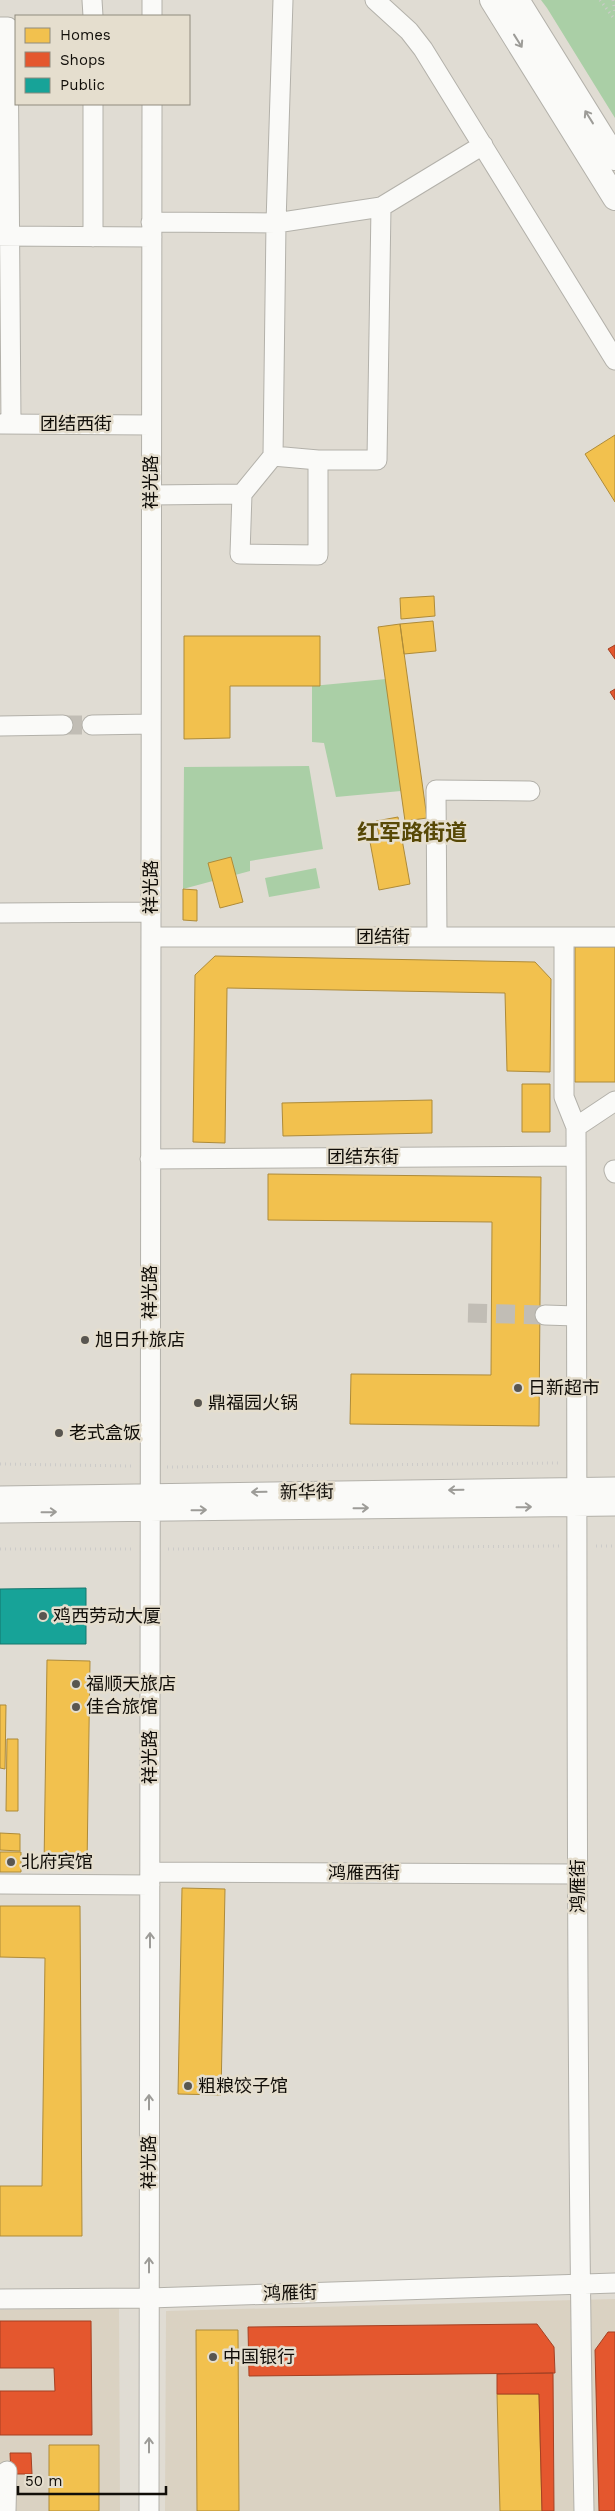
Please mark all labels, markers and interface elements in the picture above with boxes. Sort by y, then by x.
legend [15,15,190,105]
text: Homes [60,26,111,44]
one-way arrow [513,34,523,48]
text: Shops [60,51,105,69]
text: Public [60,76,105,94]
one-way arrow [584,110,595,124]
street label: 团结西街 [40,413,112,434]
street label: 祥光路 [140,455,161,509]
district label: 红军路街道 [357,820,467,845]
street label: 祥光路 [140,860,161,914]
street label: 团结街 [356,926,410,947]
street label: 团结东街 [327,1146,399,1167]
street label: 祥光路 [139,1265,160,1319]
place label: 旭日升旅店 [95,1329,185,1350]
marker: 旭日升旅店 [79,1334,91,1346]
place label: 日新超市 [528,1377,600,1398]
marker: 日新超市 [512,1382,524,1394]
place label: 鼎福园火锅 [208,1392,298,1413]
marker: 鼎福园火锅 [192,1397,204,1409]
place label: 老式盒饭 [69,1422,141,1443]
marker: 老式盒饭 [53,1427,65,1439]
street label: 新华街 [280,1481,334,1502]
one-way arrow [448,1485,464,1494]
one-way arrow [251,1487,267,1497]
one-way arrow [516,1502,532,1512]
one-way arrow [353,1503,369,1513]
one-way arrow [191,1505,207,1514]
one-way arrow [40,1507,56,1517]
place label: 鸡西劳动大厦 [53,1605,161,1626]
marker: 鸡西劳动大厦 [37,1610,49,1622]
place label: 福顺天旅店 [86,1673,176,1694]
marker: 福顺天旅店 [70,1678,82,1690]
place label: 佳合旅馆 [86,1696,158,1717]
marker: 佳合旅馆 [70,1701,82,1713]
street label: 祥光路 [139,1730,160,1784]
place label: 北府宾馆 [21,1851,93,1872]
marker: 北府宾馆 [5,1856,17,1868]
street label: 鸿雁街 [567,1859,588,1913]
street label: 鸿雁西街 [328,1862,400,1883]
one-way arrow [145,1932,155,1948]
place label: 粗粮饺子馆 [198,2075,288,2096]
marker: 粗粮饺子馆 [182,2080,194,2092]
one-way arrow [144,2095,154,2111]
street label: 祥光路 [138,2135,159,2189]
one-way arrow [144,2257,154,2274]
street label: 鸿雁街 [263,2281,317,2304]
place label: 中国银行 [223,2346,295,2367]
marker: 中国银行 [207,2351,219,2363]
one-way arrow [144,2437,154,2454]
scale bar [18,2464,165,2496]
text: 50 m [25,2472,62,2490]

